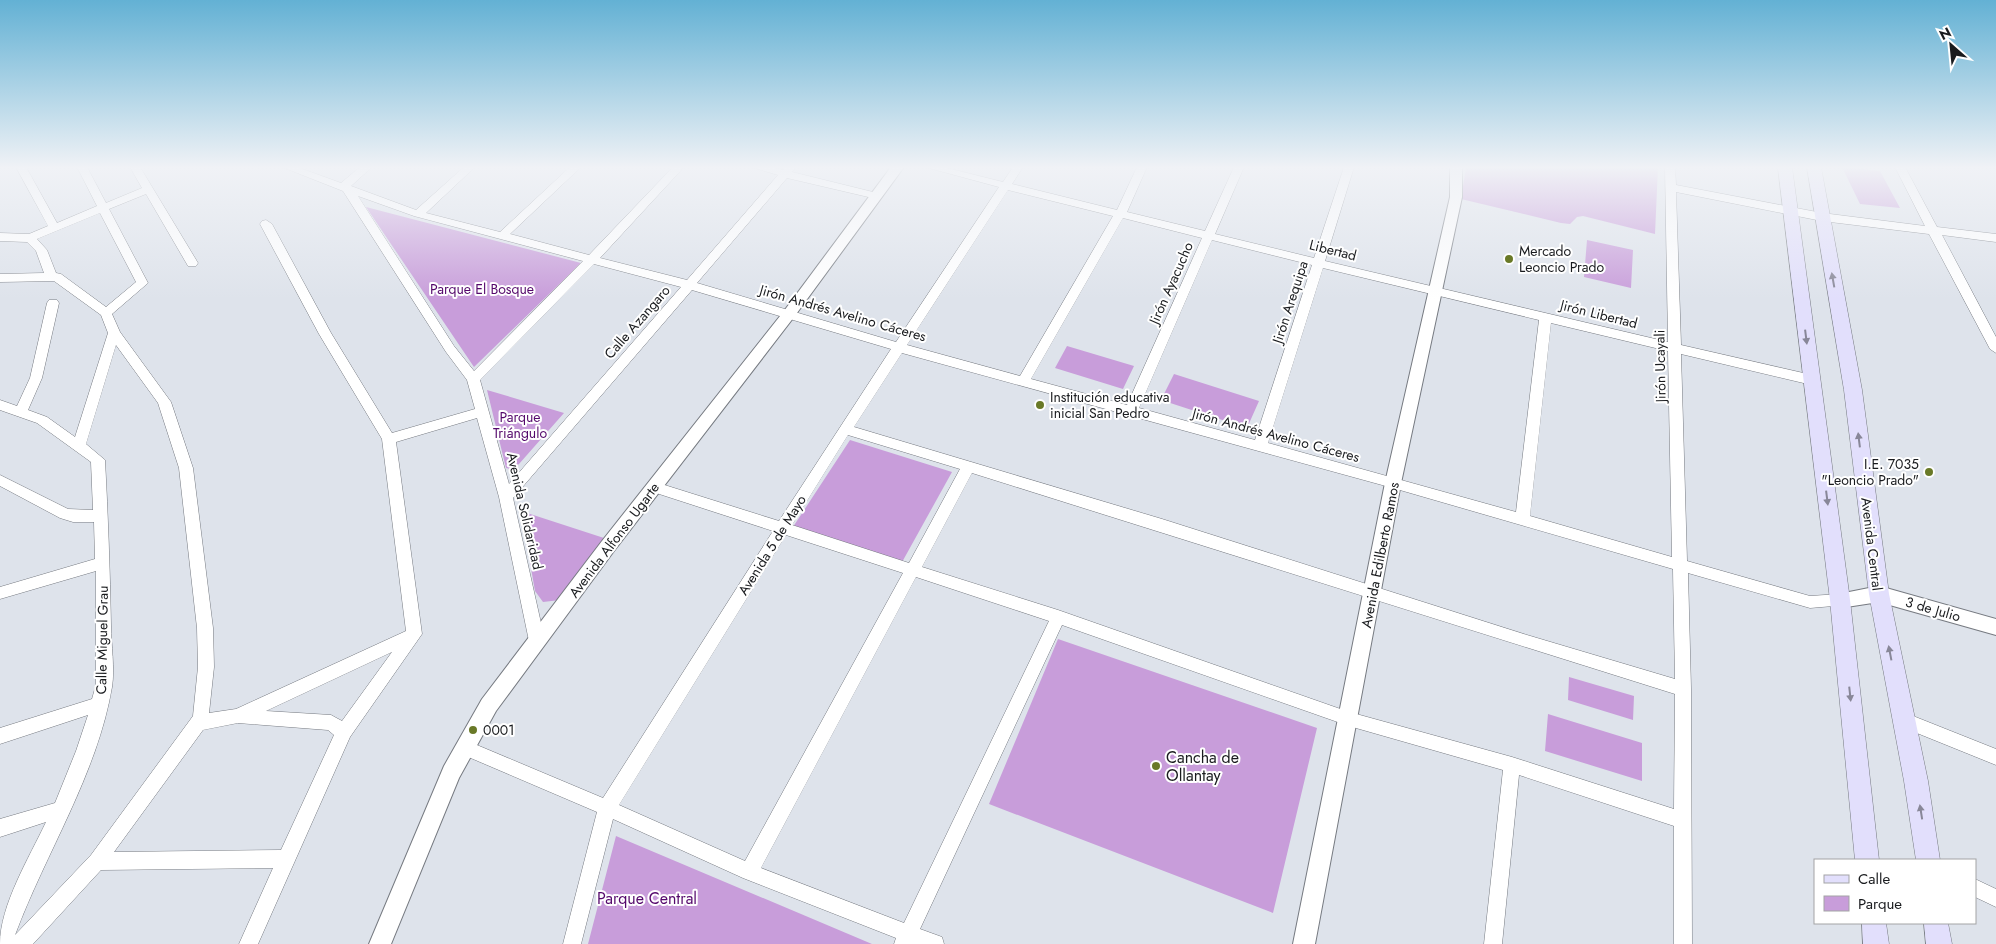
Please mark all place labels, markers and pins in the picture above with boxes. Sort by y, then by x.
place label: Mercado Leoncio Prado [1519,241,1605,277]
marker: Mercado Leoncio Prado [1503,253,1515,265]
place label: Institución educativa inicial San Pedro [1050,387,1170,423]
marker: Institución educativa inicial San Pedro [1034,399,1046,411]
place label: I.E. 7035 "Leoncio Prado" [1821,454,1919,490]
marker: I.E. 7035 "Leoncio Prado" [1923,466,1935,478]
place label: 0001 [483,720,515,740]
marker: 0001 [467,724,479,736]
place label: Cancha de Ollantay [1166,746,1239,787]
marker: Cancha de Ollantay [1150,760,1162,772]

